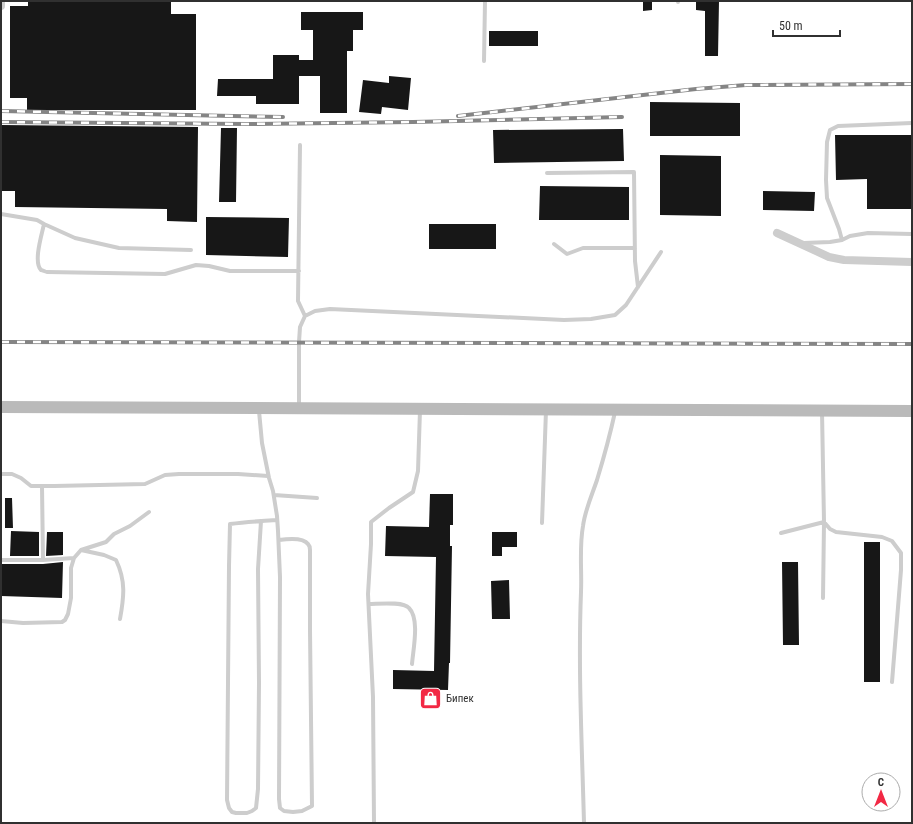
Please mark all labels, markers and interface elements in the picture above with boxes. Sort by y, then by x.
scale bar [773,12,840,38]
text: 50 m [779,19,803,33]
shop icon: Бипек [418,685,444,711]
place label: Бипек [446,692,474,705]
north arrow [861,772,901,812]
text: С [878,776,884,789]

